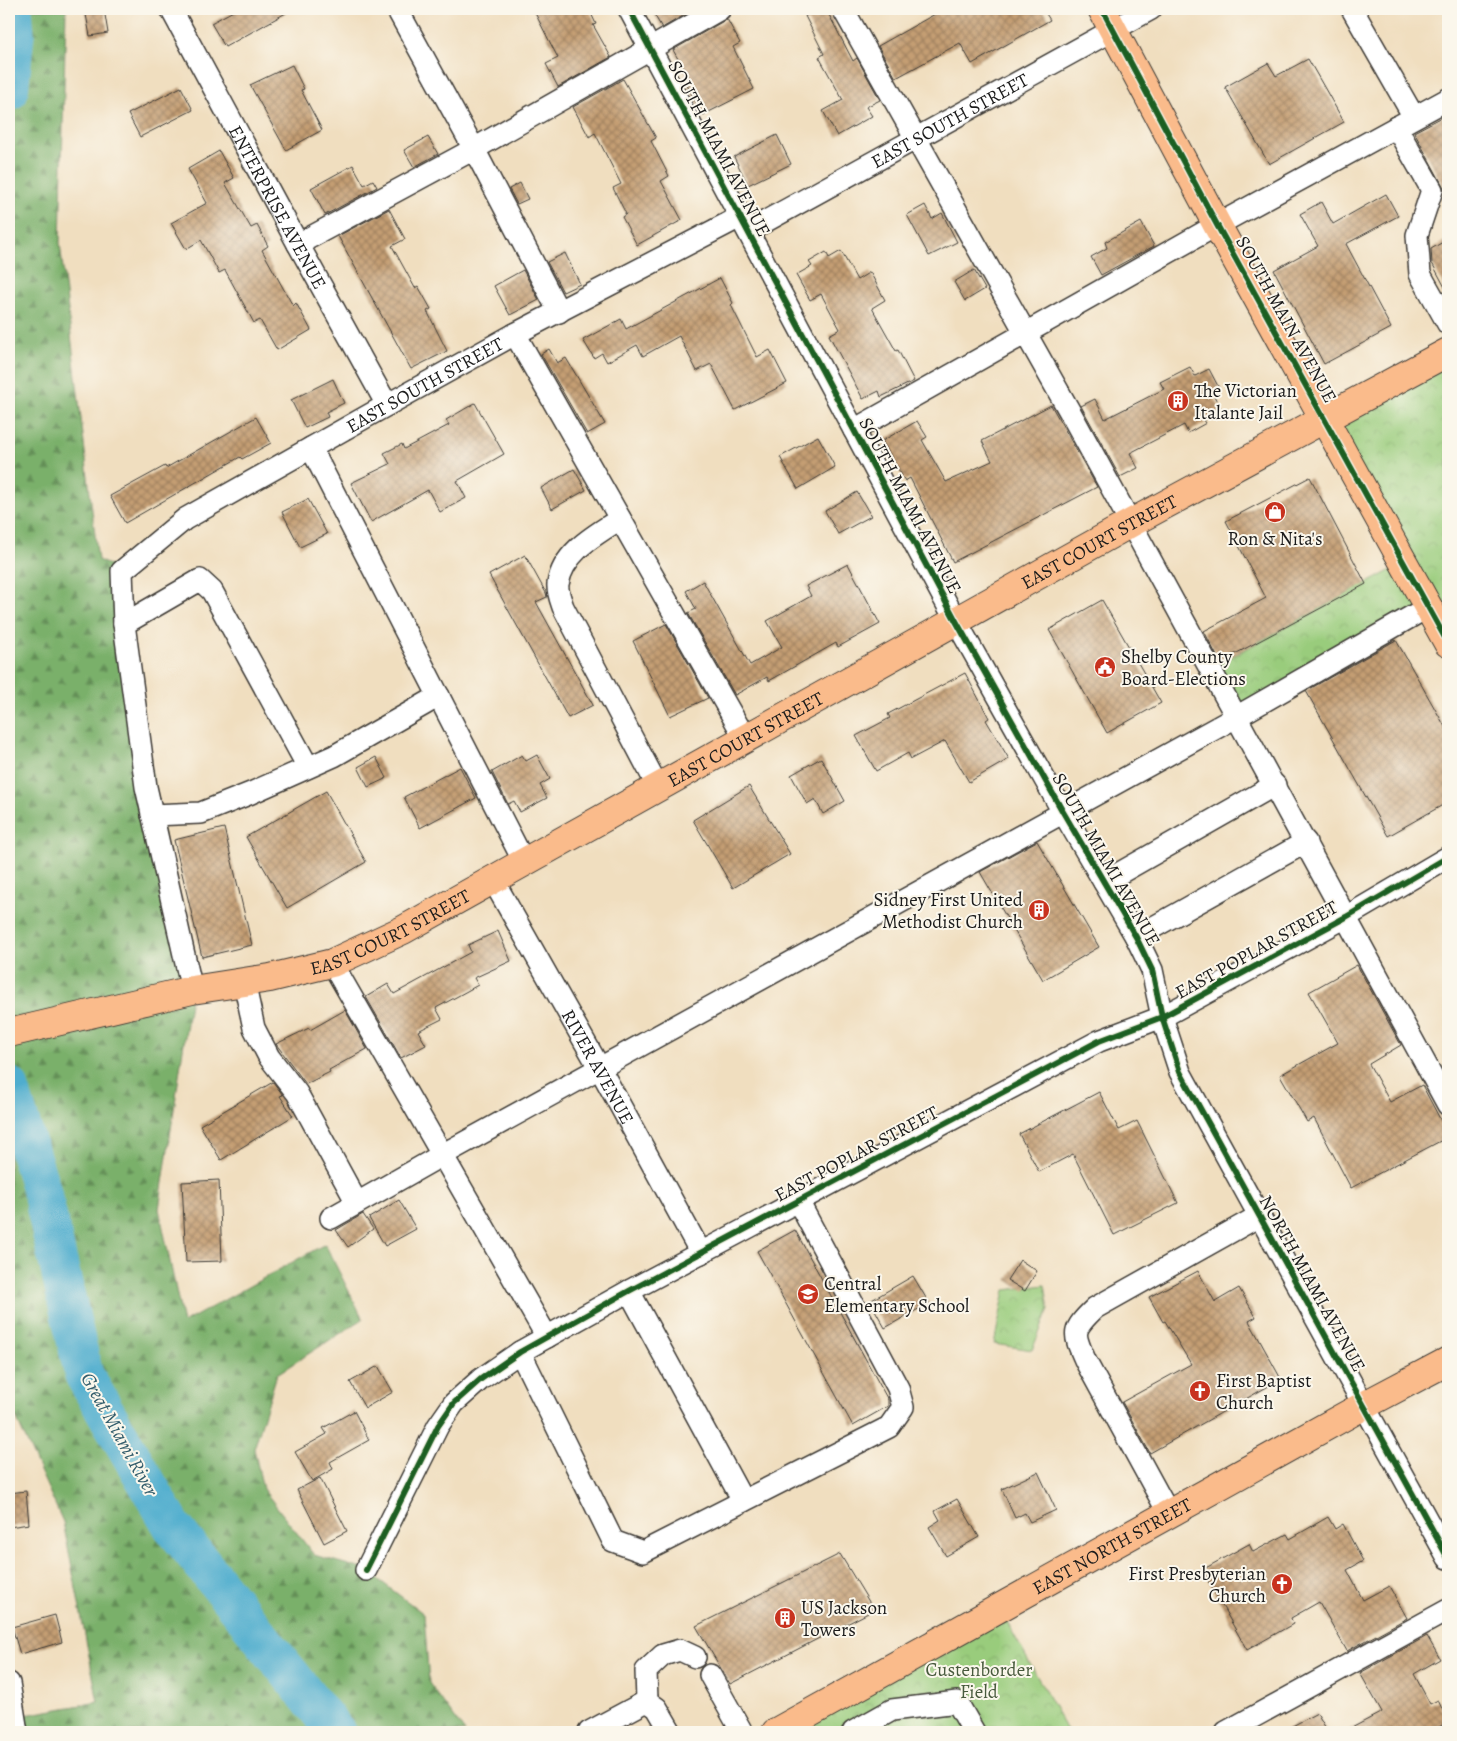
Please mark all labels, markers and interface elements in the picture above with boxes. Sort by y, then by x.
street label: SOUTH MIAMI AVENUE [662,56,777,241]
street label: EAST SOUTH STREET [867,67,1034,175]
street label: ENTERPRISE AVENUE [222,121,332,294]
street label: SOUTH MAIN AVENUE [1229,231,1343,408]
street label: EAST SOUTH STREET [342,331,509,439]
place label: The Victorian Italante Jail [1194,378,1297,426]
building icon: The Victorian Italante Jail [1166,389,1190,413]
street label: SOUTH MIAMI AVENUE [853,413,968,598]
street label: EAST COURT STREET [1016,488,1183,596]
shop icon: Ron & Nita's [1263,500,1287,524]
place label: Ron & Nita's [1227,526,1323,552]
place label: Shelby County Board-Elections [1121,644,1246,692]
public building icon: Shelby County Board-Elections [1093,655,1117,679]
street label: EAST COURT STREET [663,685,829,794]
street label: SOUTH MIAMI AVENUE [1046,768,1166,951]
street label: EAST COURT STREET [308,883,475,982]
place label: Sidney First United Methodist Church [873,887,1024,935]
street label: EAST POPLAR STREET [1171,894,1343,1005]
building icon: Sidney First United Methodist Church [1027,898,1051,922]
street label: RIVER AVENUE [555,1005,640,1129]
street label: EAST POPLAR STREET [770,1099,944,1208]
street label: NORTH MIAMI AVENUE [1253,1190,1372,1377]
place label: Central Elementary School [824,1271,970,1319]
school or university icon: Central Elementary School [796,1282,820,1306]
water label: Great Miami River [74,1368,165,1502]
place label: First Baptist Church [1216,1368,1311,1416]
church icon: First Baptist Church [1188,1379,1212,1403]
street label: EAST NORTH STREET [1028,1491,1197,1601]
place label: First Presbyterian Church [1128,1561,1266,1609]
church icon: First Presbyterian Church [1270,1572,1294,1596]
place label: US Jackson Towers [801,1595,887,1643]
building icon: US Jackson Towers [773,1606,797,1630]
park label: Custenborder Field [925,1657,1033,1705]

